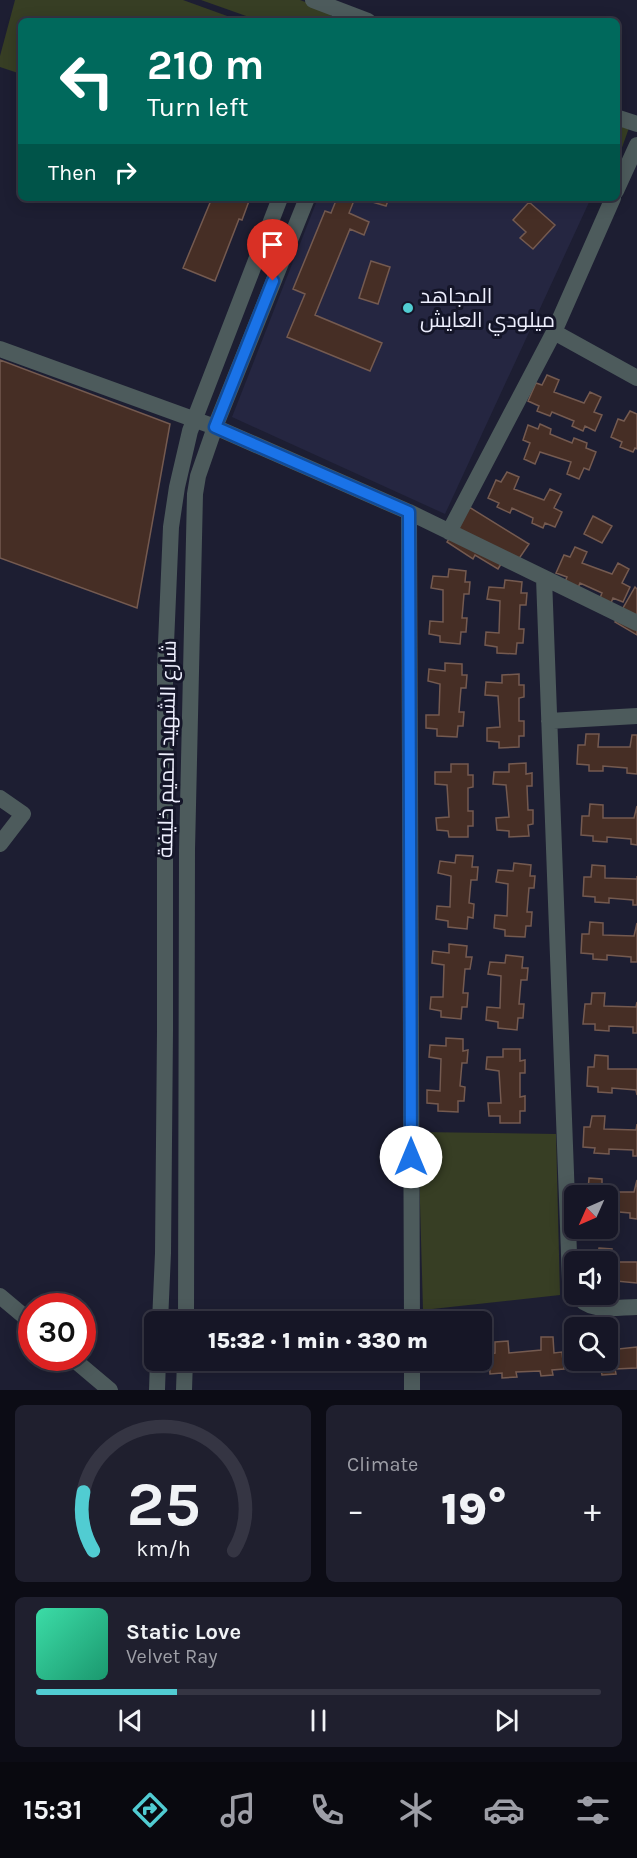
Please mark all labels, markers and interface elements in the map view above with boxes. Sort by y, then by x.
text: 210 m [147,40,264,90]
icon: left [48,42,126,120]
text: Turn left [147,91,248,123]
icon: right [109,156,142,189]
text: Then [48,160,97,186]
pin [247,219,298,281]
icon: arrive [256,228,289,261]
place label: المجاهد ميلودي العايش [420,284,555,336]
marker: المجاهد ميلودي العايش [401,301,415,315]
street label: شارع الشهيد احميم خليفة [153,640,183,858]
position arrow [379,1125,443,1189]
north arrow [564,1185,618,1239]
map controls [564,1185,618,1371]
button: sound [564,1251,618,1305]
speed limit sign: 30 [18,1293,96,1371]
button: search [564,1317,618,1371]
text: 15:32 · 1 min · 330 m [208,1328,428,1354]
text: Climate [347,1453,418,1476]
text: 25 [126,1468,200,1541]
text: 19° [441,1483,507,1535]
text: − [347,1491,364,1529]
text: + [584,1491,601,1529]
text: km/h [136,1536,190,1561]
text: Static Love [126,1619,241,1645]
text: Velvet Ray [126,1645,218,1668]
icon: previous [114,1704,147,1737]
icon: pause [302,1704,335,1737]
icon: next [490,1704,523,1737]
icon: directions [129,1789,171,1831]
icon: music [217,1789,259,1831]
icon: phone [306,1789,348,1831]
icon: climate [395,1789,437,1831]
icon: car [483,1789,525,1831]
icon: filters [572,1789,614,1831]
text: 15:31 [23,1794,82,1826]

